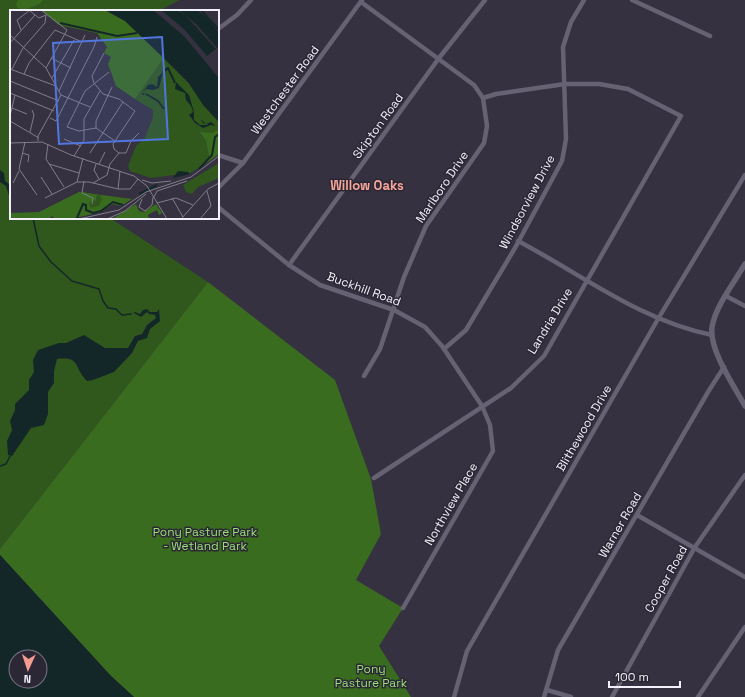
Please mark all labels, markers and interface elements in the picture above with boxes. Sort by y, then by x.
inset map [10,10,219,219]
street label: Westchester Road [247,42,323,138]
street label: Skipton Road [349,90,407,162]
street label: Marlboro Drive [412,148,472,226]
street label: Windsorview Drive [495,152,559,252]
district label: Willow Oaks [330,177,404,194]
street label: Buckhill Road [325,268,403,310]
street label: Landria Drive [524,285,576,357]
street label: Blithewood Drive [553,382,615,474]
street label: Northview Place [421,460,481,548]
street label: Warner Road [595,489,645,561]
park label: Pony Pasture Park - Wetland Park [153,524,258,554]
street label: Cooper Road [641,543,691,615]
north arrow [8,649,48,689]
park label: Pony Pasture Park [335,661,408,691]
scale bar [609,663,680,689]
text: 100 m [615,669,649,685]
text: N [23,672,32,686]

